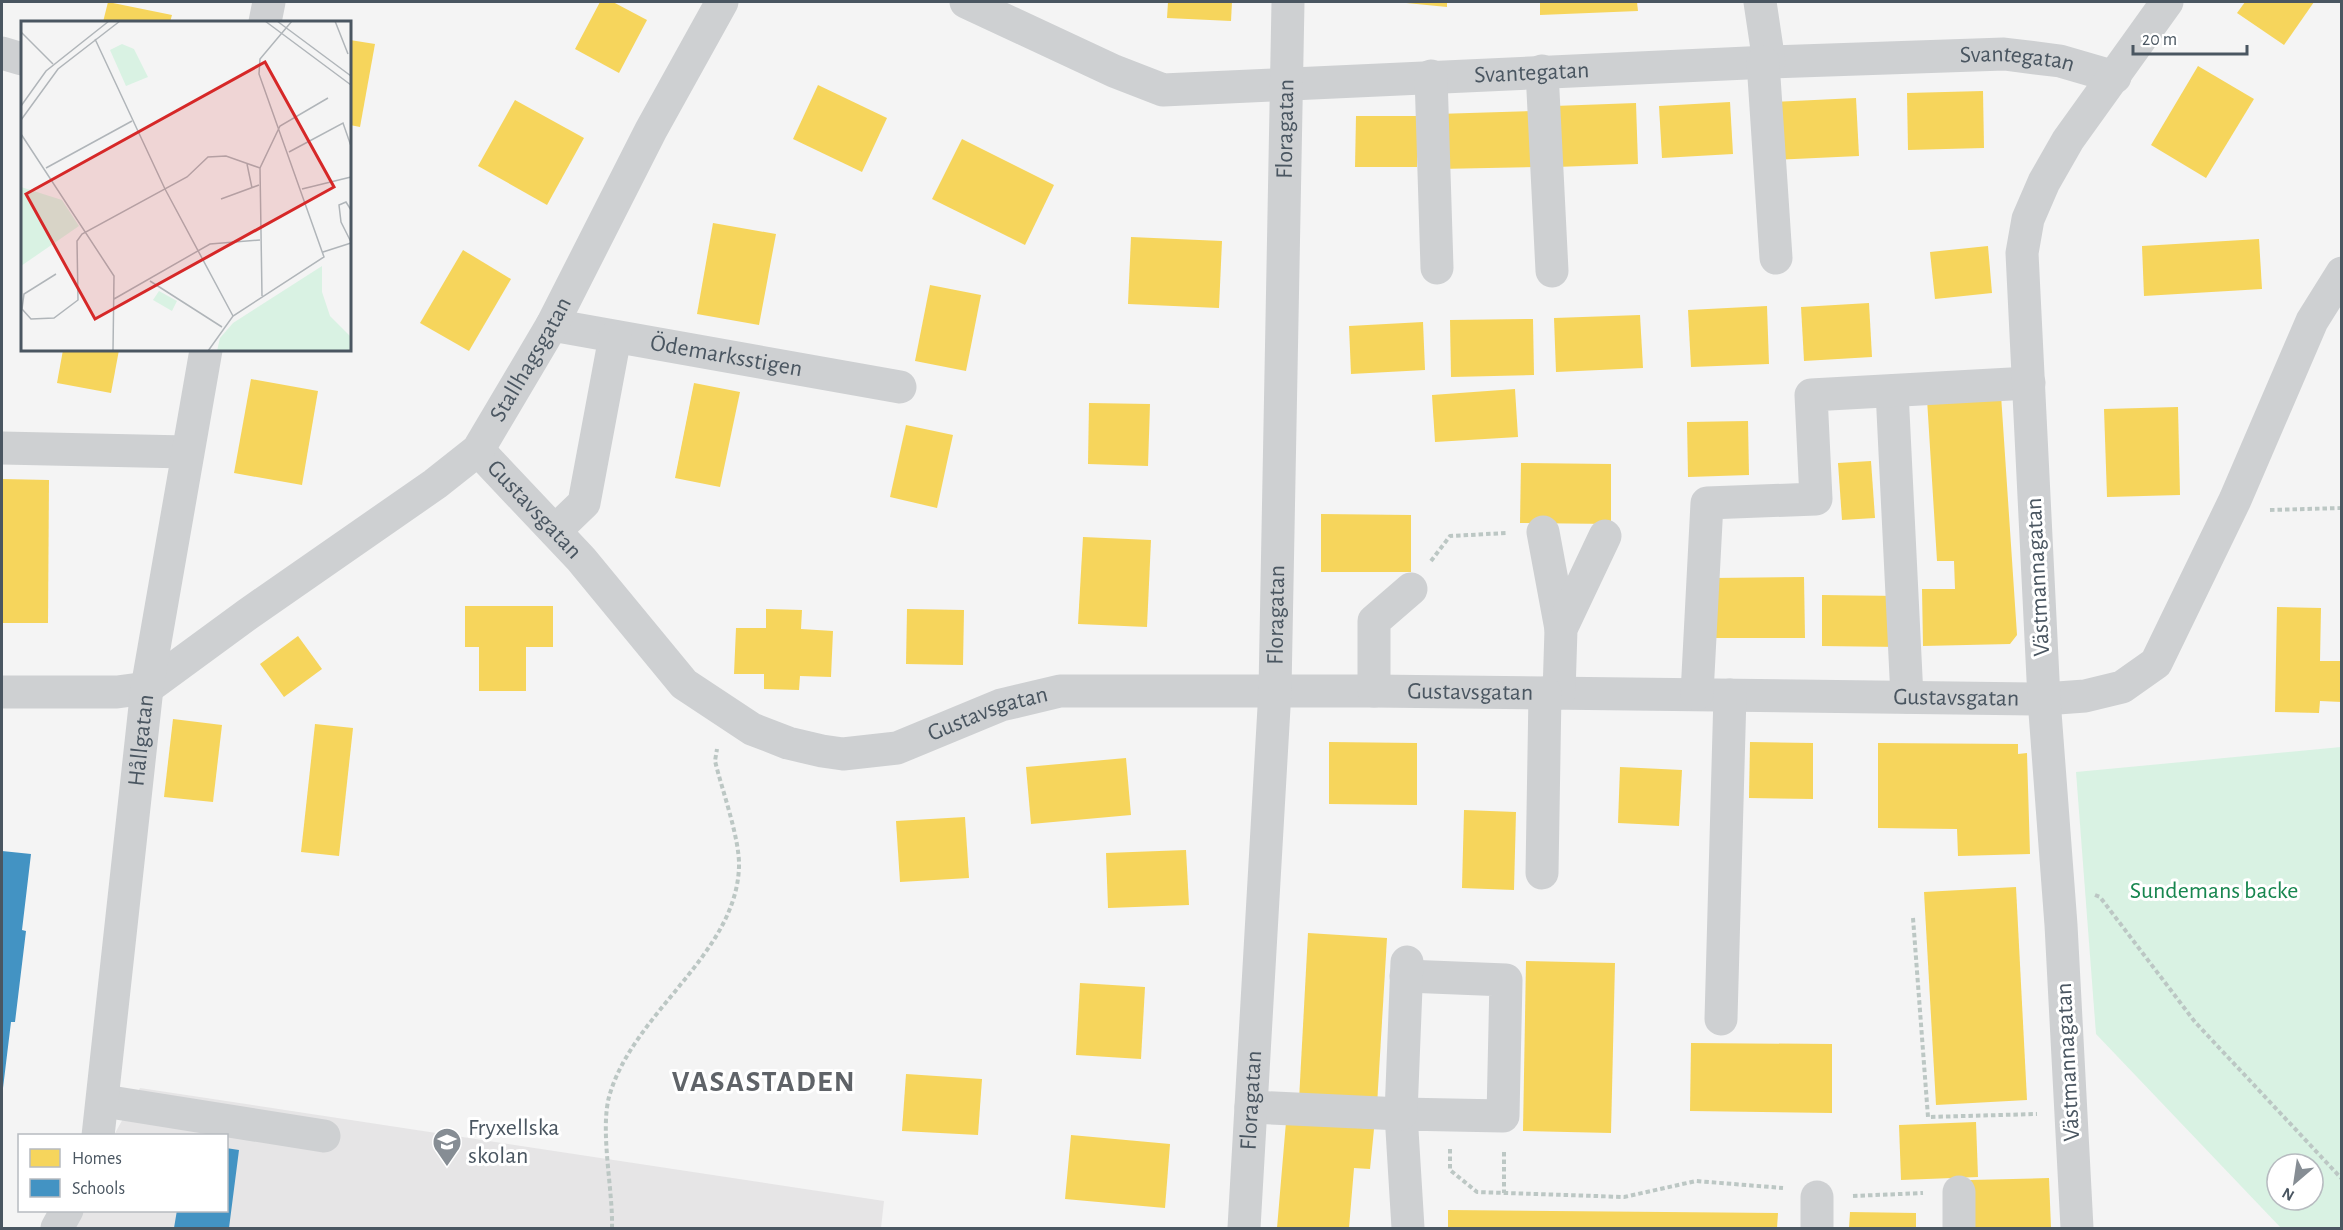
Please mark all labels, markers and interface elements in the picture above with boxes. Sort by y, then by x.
scale bar [2133,18,2247,56]
inset map [21,21,351,351]
text: 20 m [2142,31,2177,49]
street label: Svantegatan [1959,42,2077,77]
street label: Svantegatan [1474,58,1590,88]
street label: Floragatan [1273,79,1299,179]
street label: Stallhagsgatan [486,293,576,426]
street label: Ödemarksstigen [648,330,804,381]
street label: Gustavsgatan [482,456,586,564]
street label: Västmannagatan [2022,497,2054,657]
street label: Floragatan [1263,565,1289,665]
street label: Gustavsgatan [1407,679,1533,705]
street label: Gustavsgatan [924,682,1050,746]
street label: Gustavsgatan [1893,685,2019,711]
street label: Hållgatan [124,693,158,788]
park label: Sundemans backe [2130,879,2298,903]
street label: Västmannagatan [2052,982,2084,1142]
street label: Floragatan [1237,1050,1266,1151]
district label: VASASTADEN [672,1067,856,1097]
place label: Fryxellska skolan [468,1116,559,1168]
school or university icon: Fryxellska skolan [431,1126,463,1168]
legend [18,1134,228,1212]
text: Homes [72,1150,122,1168]
north arrow [2265,1152,2325,1212]
text: Schools [72,1180,125,1198]
text: N [2279,1185,2297,1204]

